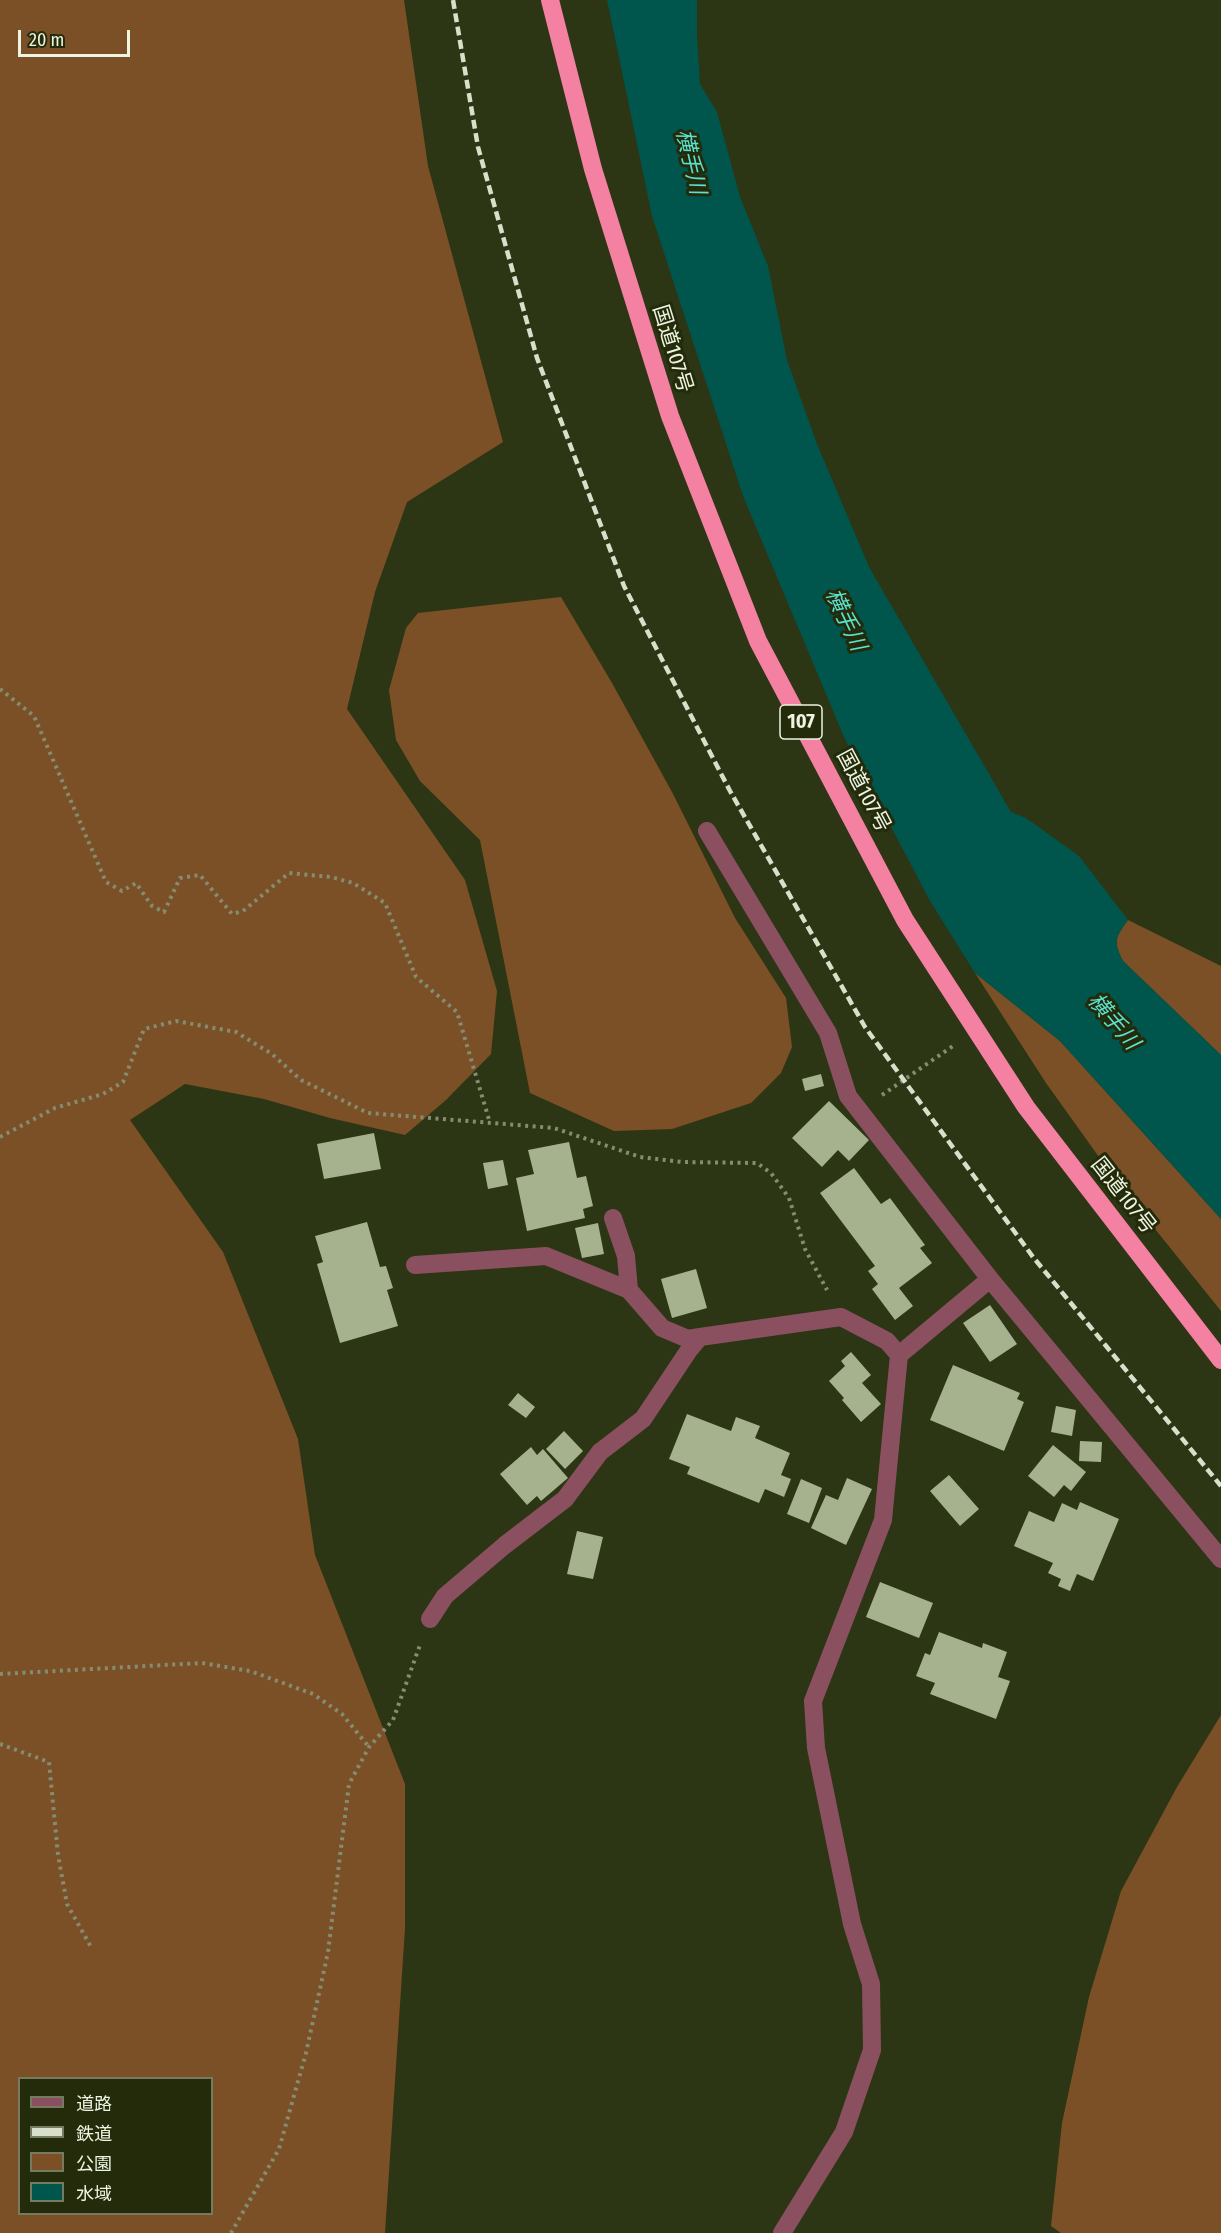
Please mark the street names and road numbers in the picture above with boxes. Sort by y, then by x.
street label: 国道107号 [647,302,697,396]
road number: 107 [780,705,822,739]
street label: 国道107号 [831,745,895,837]
street label: 国道107号 [1085,1153,1161,1239]

